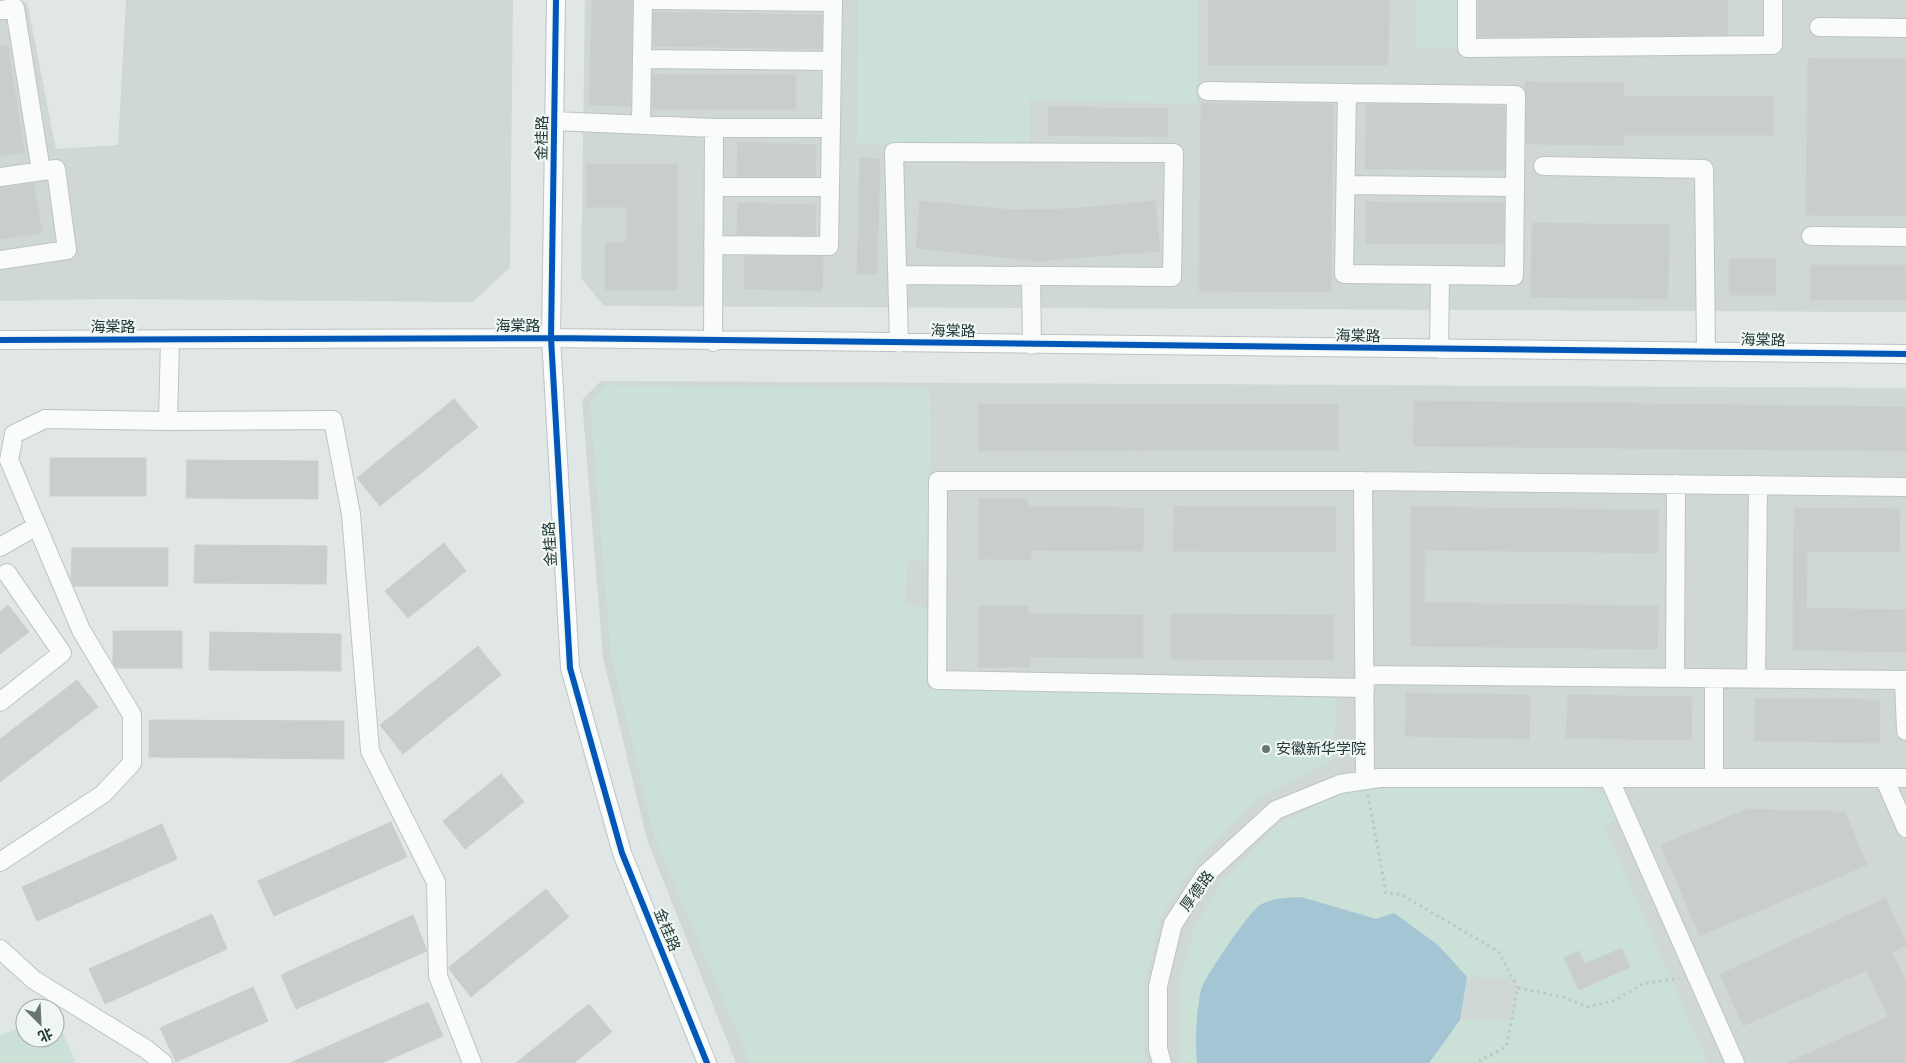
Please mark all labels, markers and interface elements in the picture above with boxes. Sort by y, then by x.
street label: 金桂路 [532,115,551,161]
street label: 海棠路 [495,316,541,335]
street label: 海棠路 [90,317,136,336]
street label: 海棠路 [930,321,976,340]
street label: 海棠路 [1335,326,1381,345]
street label: 海棠路 [1740,330,1786,349]
street label: 金桂路 [539,521,560,567]
place label: 安徽新华学院 [1276,739,1366,758]
marker: 安徽新华学院 [1260,743,1272,755]
street label: 厚德路 [1176,867,1218,914]
street label: 金桂路 [650,905,685,954]
north arrow [15,998,65,1048]
text: 北 [36,1025,55,1046]

